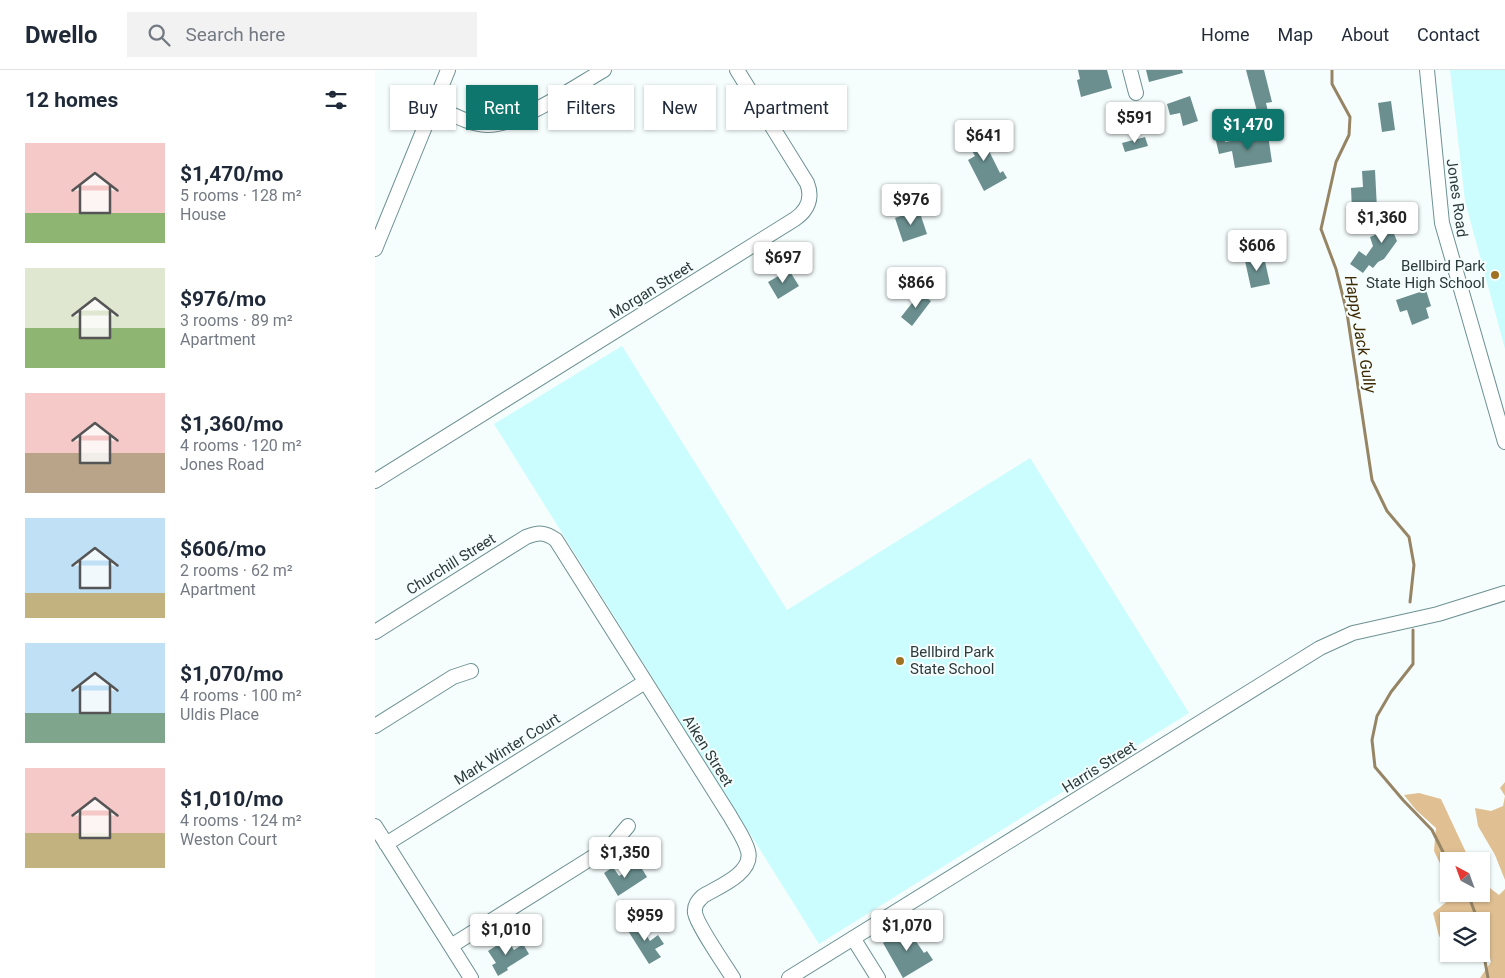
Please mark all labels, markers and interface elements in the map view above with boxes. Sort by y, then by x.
search box [127,12,477,57]
text: Dwello [25,21,97,49]
icon: search [145,21,173,49]
text: Search here [185,23,285,46]
text: Home [1201,24,1250,45]
text: Map [1278,24,1313,45]
text: About [1341,24,1389,45]
text: Contact [1417,24,1480,45]
chip: Buy [390,85,456,130]
chip: Rent [466,85,538,130]
chip: Filters [548,85,634,130]
chip: New [644,85,716,130]
chip: Apartment [726,85,847,130]
icon: filters [322,86,350,114]
text: 12 homes [25,88,118,112]
pin: $591 [1105,102,1165,144]
text: $591 [1117,108,1153,127]
pin: $1,470 [1207,108,1289,151]
text: $1,470 [1223,115,1273,134]
pin: $641 [954,119,1014,162]
text: $641 [966,126,1002,145]
street label: Jones Road [1443,158,1471,238]
text: $1,470/mo [180,162,283,186]
icon: home [65,163,125,223]
pin: $976 [881,184,941,226]
text: 5 rooms · 128 m² [180,186,302,205]
text: $976 [893,190,929,209]
pin: $1,360 [1341,202,1423,244]
text: House [180,205,226,224]
text: $1,360 [1357,208,1407,227]
pin: $606 [1227,230,1287,272]
text: $606 [1239,236,1275,255]
pin: $697 [753,242,813,284]
text: $697 [765,248,801,267]
street label: Morgan Street [606,257,696,323]
place label: Bellbird Park State High School [1366,257,1485,292]
pin: $866 [886,266,946,309]
marker: Bellbird Park State High School [1489,269,1501,281]
text: $866 [898,273,934,292]
water label: Happy Jack Gully [1341,274,1380,395]
text: $976/mo [180,287,266,311]
icon: home [65,288,125,348]
text: 3 rooms · 89 m² [180,311,293,330]
text: Apartment [180,330,256,349]
text: $1,360/mo [180,412,283,436]
icon: home [65,413,125,473]
text: 4 rooms · 120 m² [180,436,302,455]
text: Jones Road [180,455,264,474]
street label: Churchill Street [403,529,499,599]
text: $606/mo [180,537,266,561]
icon: home [65,538,125,598]
text: 2 rooms · 62 m² [180,561,293,580]
text: Apartment [180,580,256,599]
place label: Bellbird Park State School [910,643,994,678]
marker: Bellbird Park State School [894,655,906,667]
text: $1,070/mo [180,662,283,686]
icon: home [65,663,125,723]
text: 4 rooms · 100 m² [180,686,302,705]
text: Uldis Place [180,705,259,724]
street label: Mark Winter Court [451,709,563,789]
street label: Aiken Street [679,712,737,790]
street label: Harris Street [1059,737,1139,797]
text: $1,010/mo [180,787,283,811]
icon: home [65,788,125,848]
text: 4 rooms · 124 m² [180,811,302,830]
text: Weston Court [180,830,277,849]
pin: $1,350 [584,836,666,879]
text: $1,350 [600,843,650,862]
north arrow [1440,852,1490,902]
map controls [1440,852,1490,962]
pin: $959 [615,900,675,942]
text: $959 [627,906,663,925]
pin: $1,070 [866,910,948,952]
button: layers [1440,912,1490,962]
pin: $1,010 [465,914,547,956]
text: $1,070 [882,916,932,935]
text: $1,010 [481,920,531,939]

